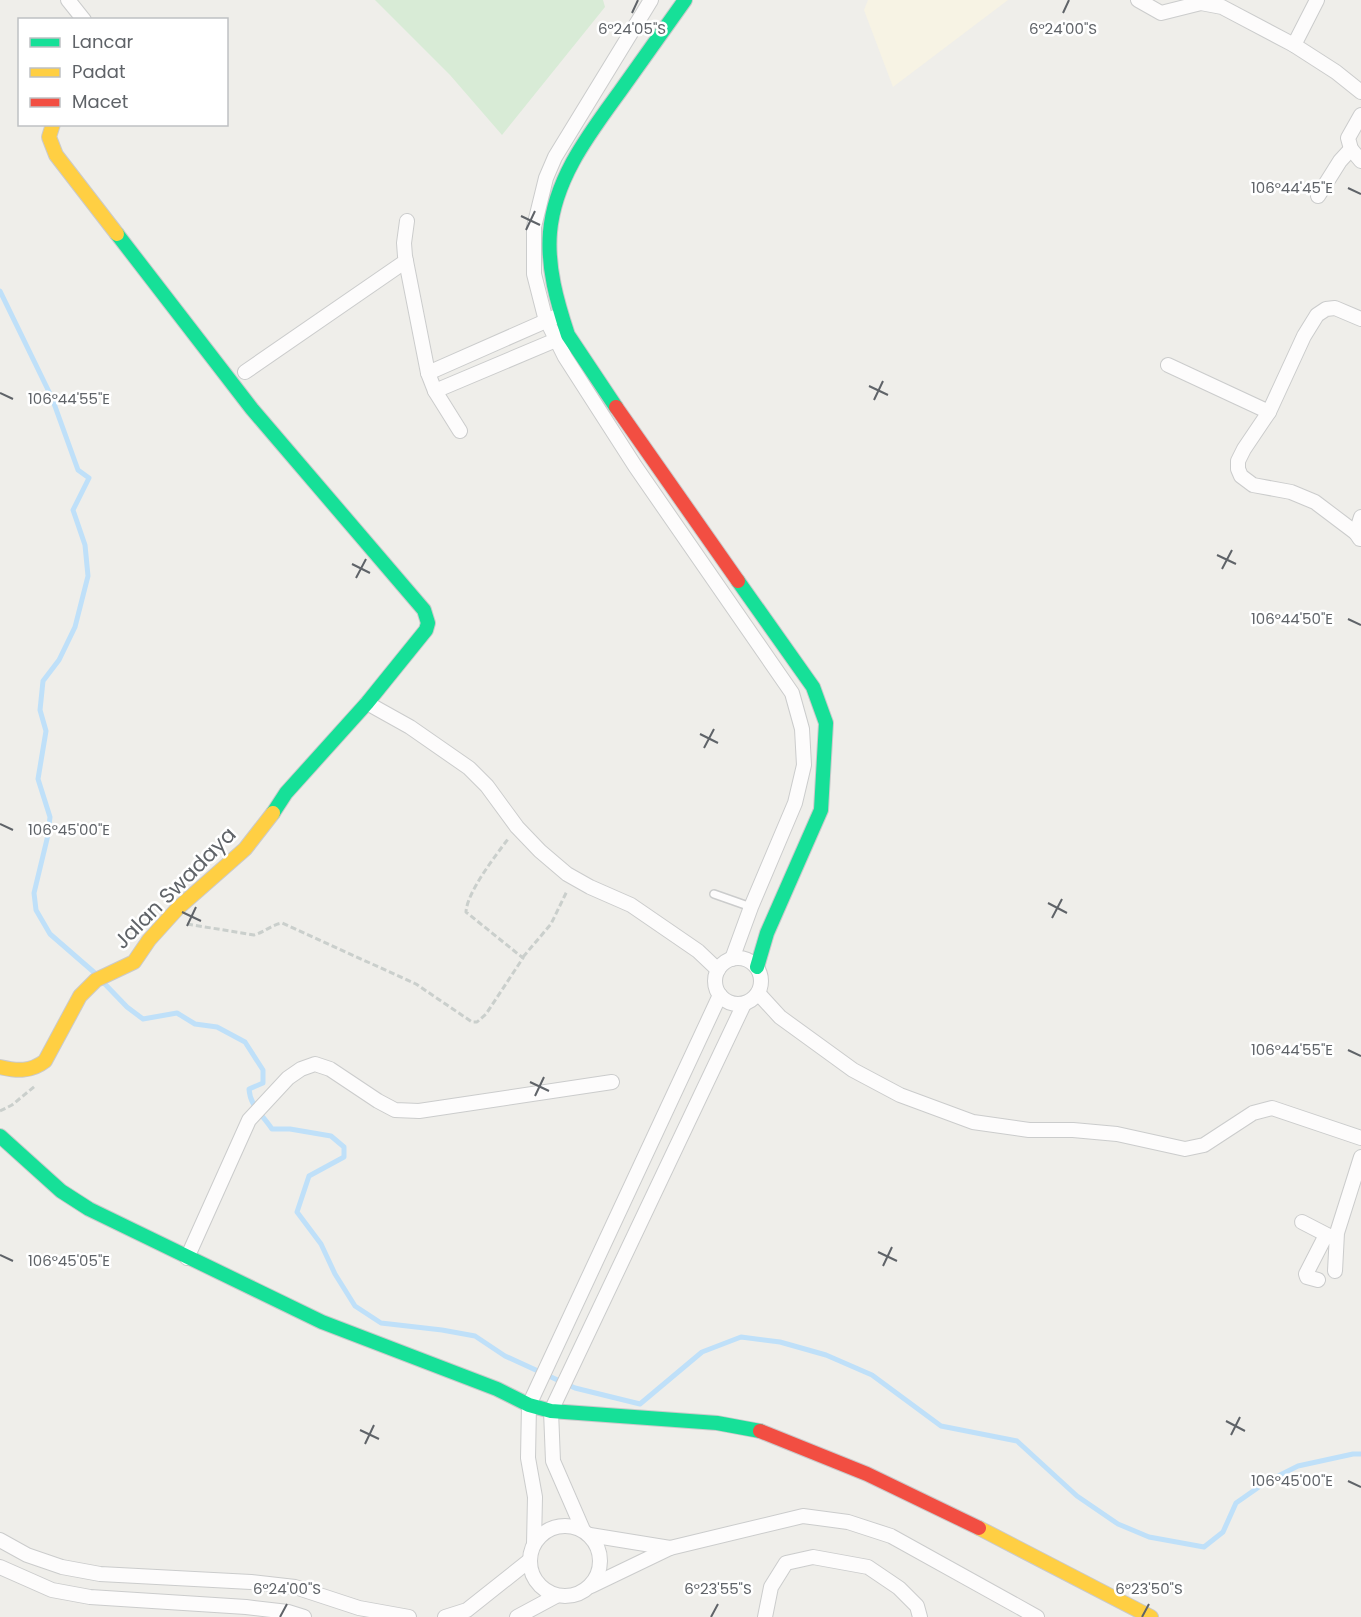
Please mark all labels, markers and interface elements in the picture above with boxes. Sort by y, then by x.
legend [18,18,228,126]
text: 6°24'05"S [598,18,666,39]
text: 6°24'00"S [1029,18,1097,39]
text: Lancar [72,29,134,54]
text: Padat [72,59,125,84]
text: Macet [72,89,128,114]
text: 106°44'45"E [1251,177,1333,198]
text: 106°44'55"E [28,388,110,409]
text: 106°44'50"E [1251,608,1333,629]
text: 106°45'00"E [28,819,110,840]
street label: Jalan Swadaya [107,820,242,955]
text: 106°44'55"E [1251,1039,1333,1060]
text: 106°45'05"E [28,1250,110,1271]
text: 106°45'00"E [1251,1470,1333,1491]
text: 6°24'00"S [253,1578,321,1599]
text: 6°23'55"S [684,1578,752,1599]
text: 6°23'50"S [1115,1578,1183,1599]

